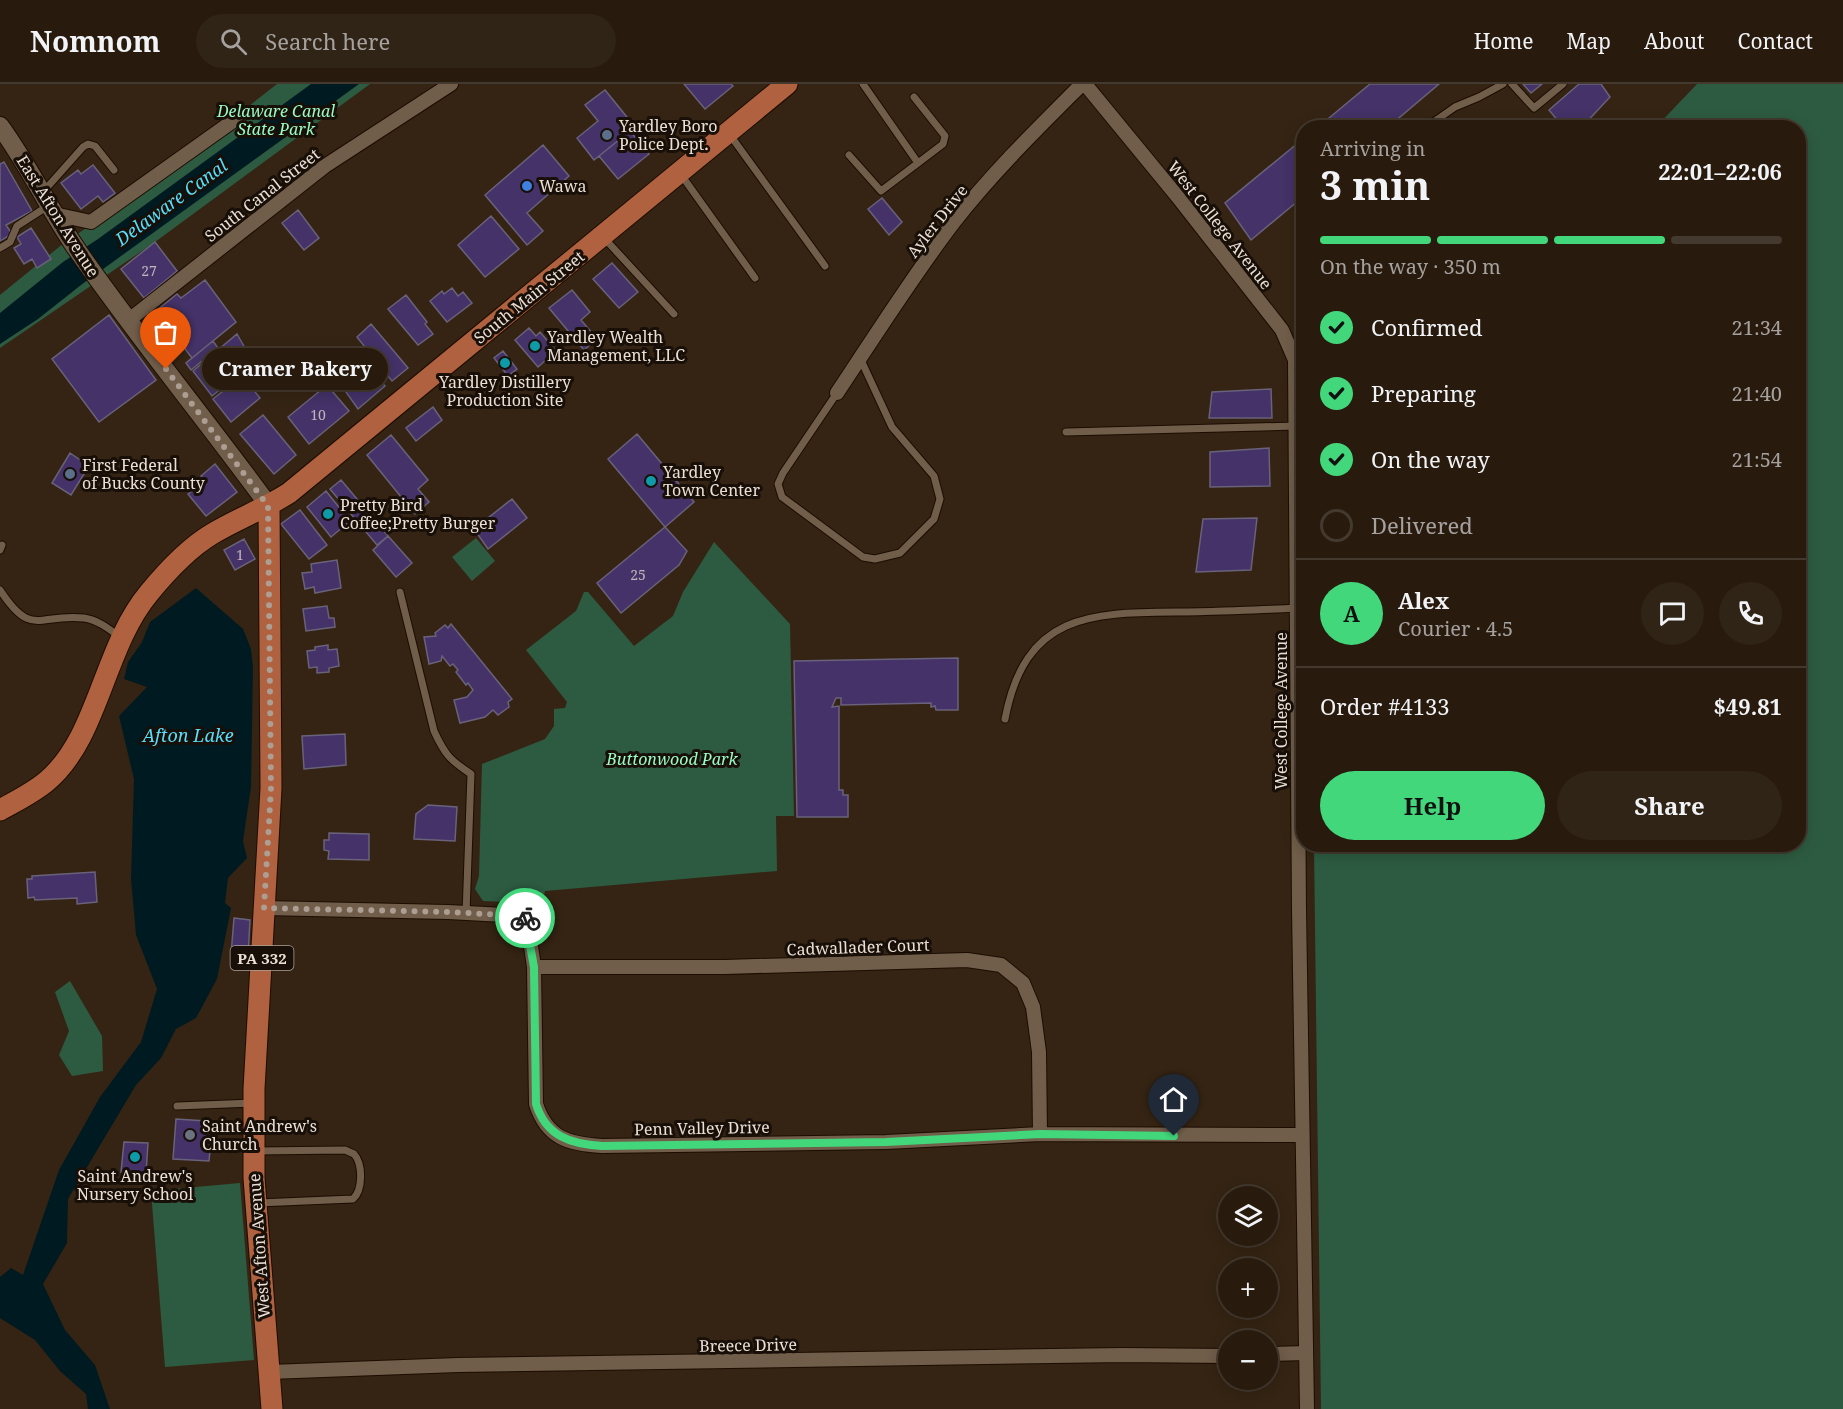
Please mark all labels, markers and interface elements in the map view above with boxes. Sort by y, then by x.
search box [196,14,616,68]
text: Nomnom [30,22,160,60]
icon: search [217,25,250,58]
text: Search here [265,26,390,56]
text: Home [1474,27,1534,55]
text: Map [1567,27,1611,55]
text: About [1644,27,1705,55]
text: Contact [1738,27,1813,55]
park label: Delaware Canal State Park [216,100,335,140]
place label: Yardley Boro Police Dept. [618,115,718,155]
marker: Yardley Boro Police Dept. [600,128,614,142]
text: Arriving in [1320,135,1425,162]
street label: South Canal Street [200,143,324,247]
street label: East Afton Avenue [12,151,104,281]
water label: Delaware Canal [109,153,232,251]
street label: West College Avenue [1163,156,1277,294]
text: 22:01–22:06 [1658,156,1782,186]
text: 3 min [1320,158,1430,211]
place label: Wawa [539,175,586,197]
marker: Wawa [520,179,534,193]
street label: Ayler Drive [902,180,972,262]
street label: South Main Street [469,245,589,348]
text: On the way · 350 m [1320,253,1501,280]
house number: 27 [141,261,157,280]
pin [140,307,191,369]
icon: check [1320,311,1353,344]
text: Confirmed [1371,312,1482,342]
text: 21:34 [1732,314,1782,341]
icon: bag [149,316,182,349]
place label: Yardley Wealth Management, LLC [546,326,685,366]
marker: Yardley Wealth Management, LLC [528,339,542,353]
callout: Cramer Bakery [202,348,388,390]
text: Cramer Bakery [218,355,372,382]
marker: Yardley Distillery Production Site [498,356,512,370]
place label: Yardley Distillery Production Site [438,371,572,411]
icon: check [1320,377,1353,410]
text: Preparing [1371,378,1476,408]
text: 21:40 [1732,380,1782,407]
house number: 10 [310,405,326,424]
icon: check [1320,443,1353,476]
text: On the way [1371,444,1490,474]
text: 21:54 [1732,446,1782,473]
place label: First Federal of Bucks County [82,454,206,494]
place label: Yardley Town Center [662,461,760,501]
marker: First Federal of Bucks County [63,467,77,481]
marker: Yardley Town Center [644,474,658,488]
place label: Pretty Bird Coffee;Pretty Burger [340,494,496,534]
marker: Pretty Bird Coffee;Pretty Burger [321,507,335,521]
text: Delivered [1371,510,1473,540]
house number: 1 [236,545,244,564]
house number: 25 [630,565,646,584]
button: chat [1641,582,1704,645]
button: phone [1719,582,1782,645]
text: Alex [1398,585,1449,615]
text: A [1343,598,1360,628]
text: Courier · 4.5 [1398,615,1513,642]
street label: West College Avenue [1270,632,1292,790]
text: Order #4133 [1320,691,1450,721]
text: $49.81 [1713,691,1782,721]
water label: Afton Lake [140,723,234,747]
park label: Buttonwood Park [605,748,739,770]
button: Help [1320,771,1545,840]
button: Share [1557,771,1782,840]
courier [495,888,555,948]
icon: bike [509,902,542,935]
street label: Cadwallader Court [786,934,930,960]
road number: PA 332 [230,946,294,970]
pin [1148,1074,1199,1136]
icon: home [1157,1083,1190,1116]
place label: Saint Andrew's Church [202,1115,317,1155]
street label: Penn Valley Drive [634,1116,770,1140]
marker: Saint Andrew's Church [183,1128,197,1142]
marker: Saint Andrew's Nursery School [128,1150,142,1164]
place label: Saint Andrew's Nursery School [77,1165,193,1205]
street label: West Afton Avenue [243,1173,275,1319]
map controls [1218,1186,1278,1390]
button: layers [1218,1186,1278,1246]
button: + [1218,1258,1278,1318]
button: − [1218,1330,1278,1390]
street label: Breece Drive [699,1333,797,1357]

